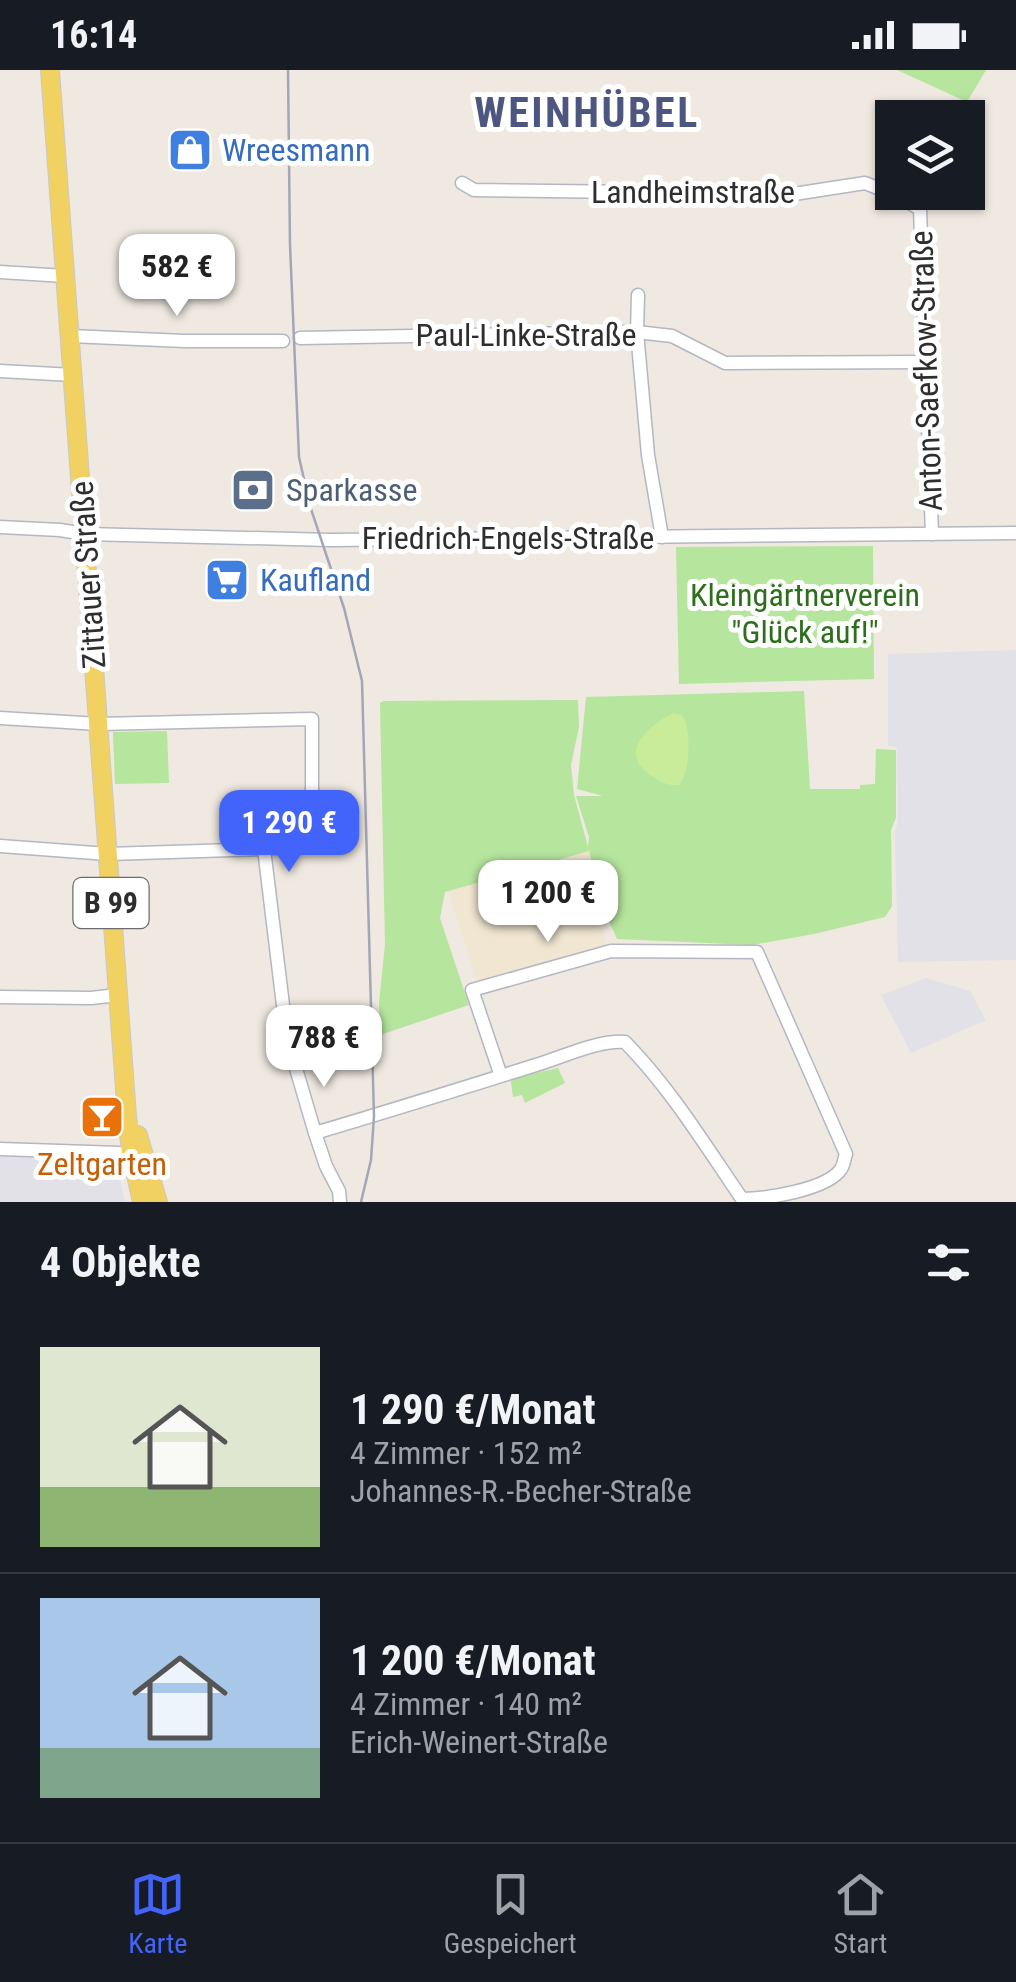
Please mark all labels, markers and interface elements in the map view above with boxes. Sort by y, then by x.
text: 16:14 [50,13,137,57]
district label: WEINHÜBEL [474,88,700,137]
map controls [875,100,985,210]
button: layers [875,100,985,210]
shop icon: Wreesmann [167,127,213,173]
place label: Wreesmann [222,131,371,169]
street label: Landheimstraße [591,173,795,211]
street label: Anton-Saefkow-Straße [902,230,950,512]
pin: 582 € [107,234,247,319]
text: 582 € [141,247,213,285]
street label: Paul-Linke-Straße [416,316,636,354]
bank icon: Sparkasse [230,467,276,513]
place label: Sparkasse [286,471,417,509]
street label: Zittauer Straße [62,480,114,670]
street label: Friedrich-Engels-Straße [362,519,654,557]
supermarket icon: Kaufland [204,557,250,603]
place label: Kaufland [260,561,371,599]
park label: Kleingärtnerverein "Glück auf!" [690,576,920,651]
pin: 1 290 € [197,790,381,875]
text: 1 290 € [241,803,337,841]
pin: 1 200 € [456,860,640,945]
text: 1 200 € [500,873,596,911]
road number: B 99 [74,878,148,928]
pin: 788 € [254,1005,394,1090]
text: 788 € [288,1018,360,1056]
bar icon: Zeltgarten [79,1094,125,1140]
place label: Zeltgarten [37,1145,167,1183]
icon: filters [921,1235,976,1290]
text: 4 Objekte [40,1238,201,1287]
text: 1 290 €/Monat [350,1385,596,1434]
icon: home [120,1387,240,1507]
text: 4 Zimmer · 152 m² [350,1434,582,1472]
text: Johannes-R.-Becher-Straße [350,1472,692,1510]
text: 1 200 €/Monat [350,1636,596,1685]
icon: home [120,1638,240,1758]
text: 4 Zimmer · 140 m² [350,1685,582,1723]
text: Erich-Weinert-Straße [350,1723,608,1761]
tab: Karte [128,1867,187,1960]
tab: Gespeichert [444,1867,577,1960]
tab: Start [833,1867,888,1960]

